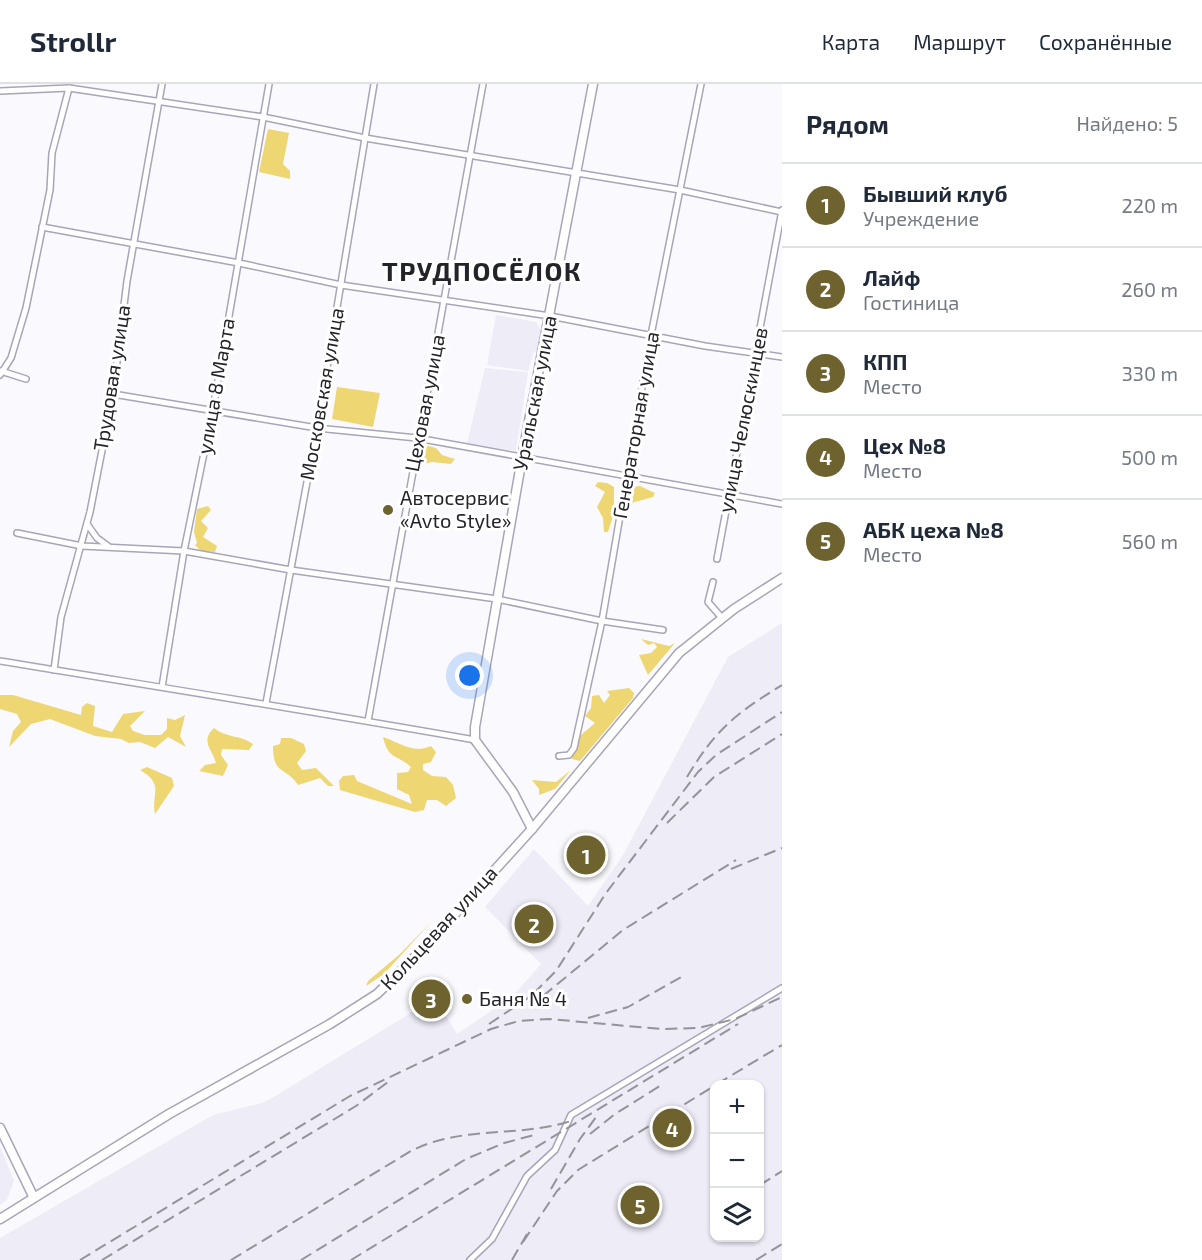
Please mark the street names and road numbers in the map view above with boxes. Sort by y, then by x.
street label: Трудовая улица [88,303,135,453]
street label: Московская улица [294,306,349,482]
street label: Уральская улица [507,313,562,473]
street label: улица 8 Марта [191,316,240,456]
street label: улица Челюскинцев [712,325,773,515]
street label: Генераторная улица [607,329,664,521]
street label: Цеховая улица [399,332,450,474]
street label: Кольцевая улица [375,860,503,995]

